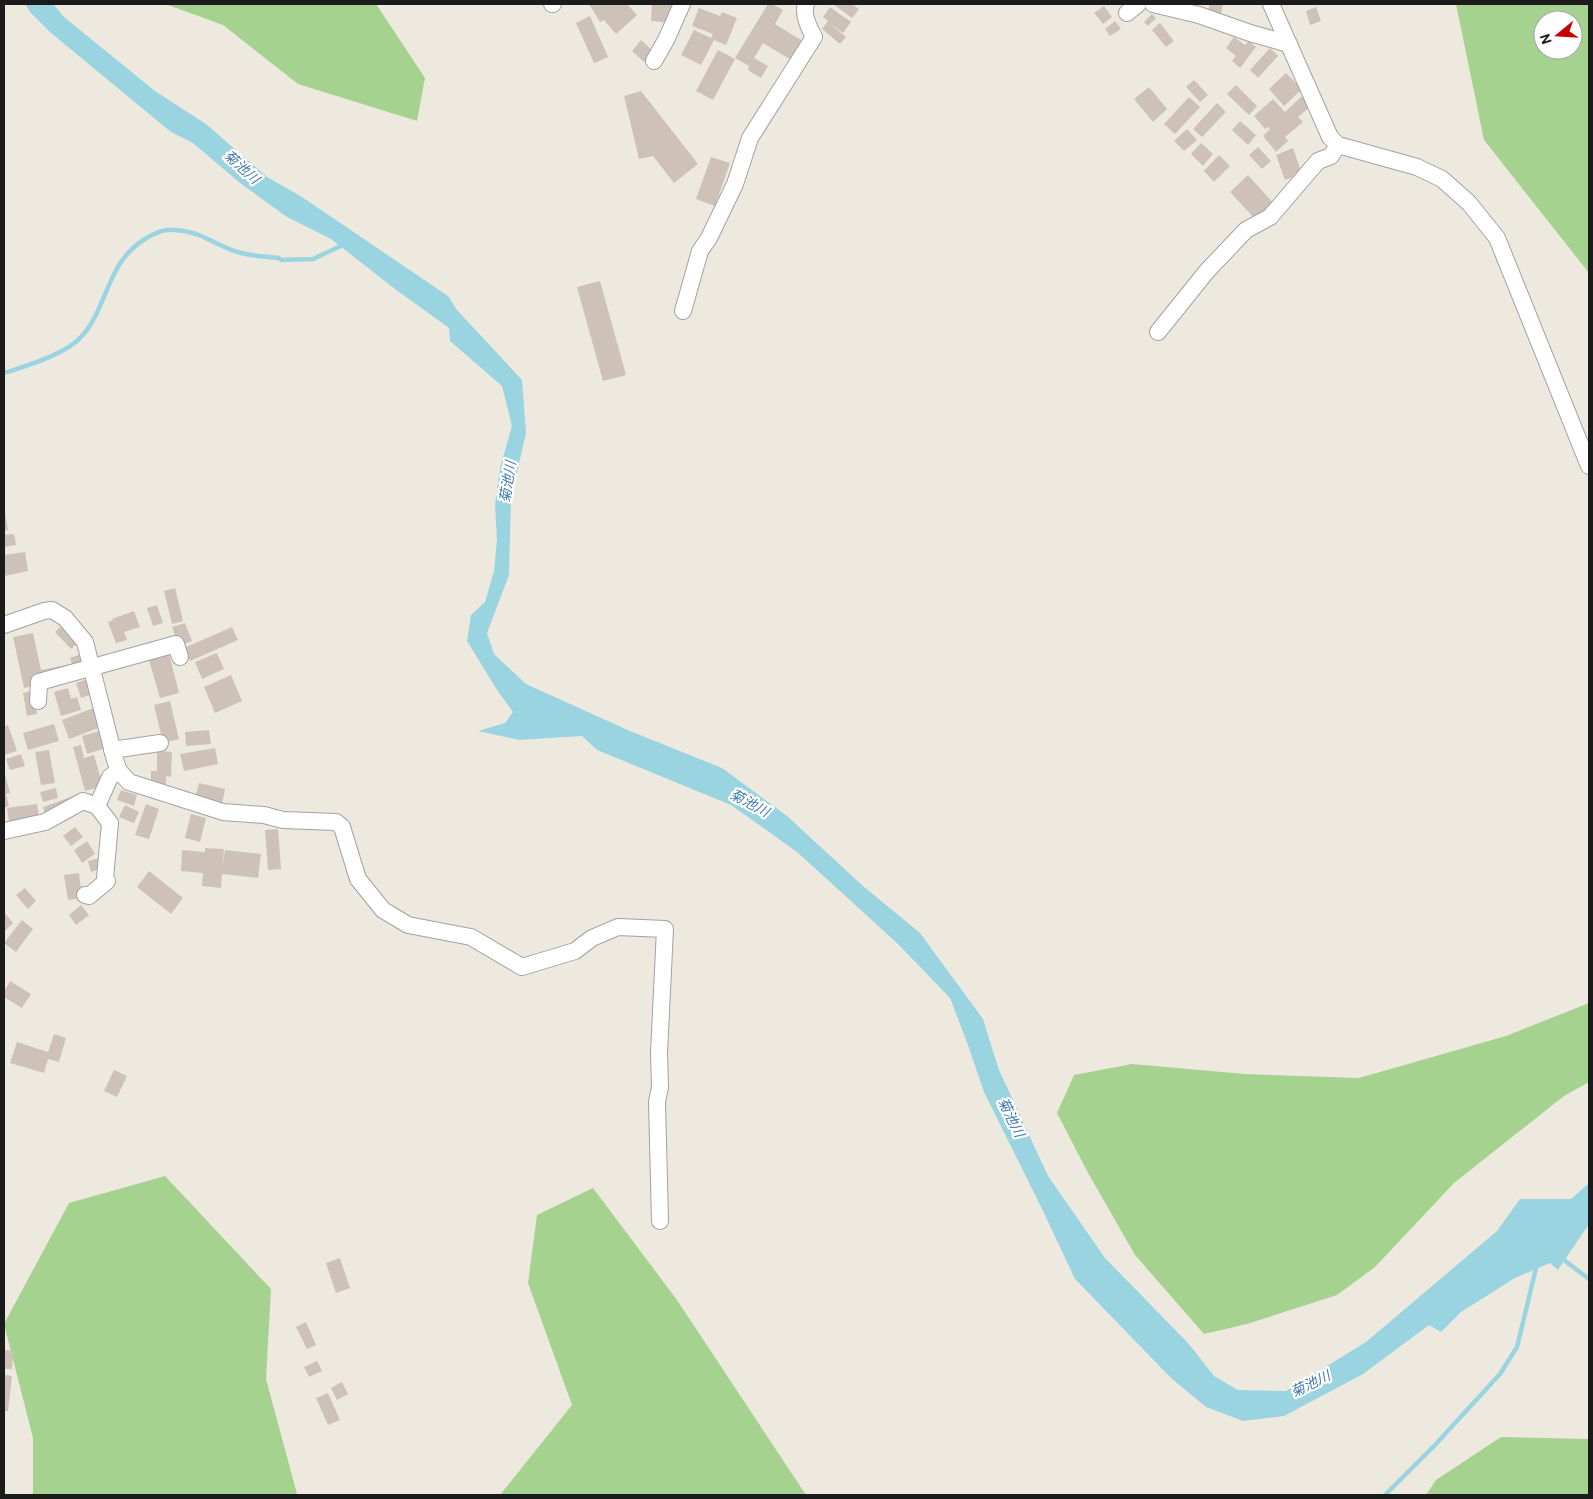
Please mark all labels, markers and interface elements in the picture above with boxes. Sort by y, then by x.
north arrow [1533,10,1583,60]
text: N [1537,31,1557,46]
water label: 菊池川 [220,148,264,190]
water label: 菊池川 [497,458,521,504]
water label: 菊池川 [726,787,773,822]
water label: 菊池川 [993,1095,1028,1142]
water label: 菊池川 [1288,1367,1335,1402]

